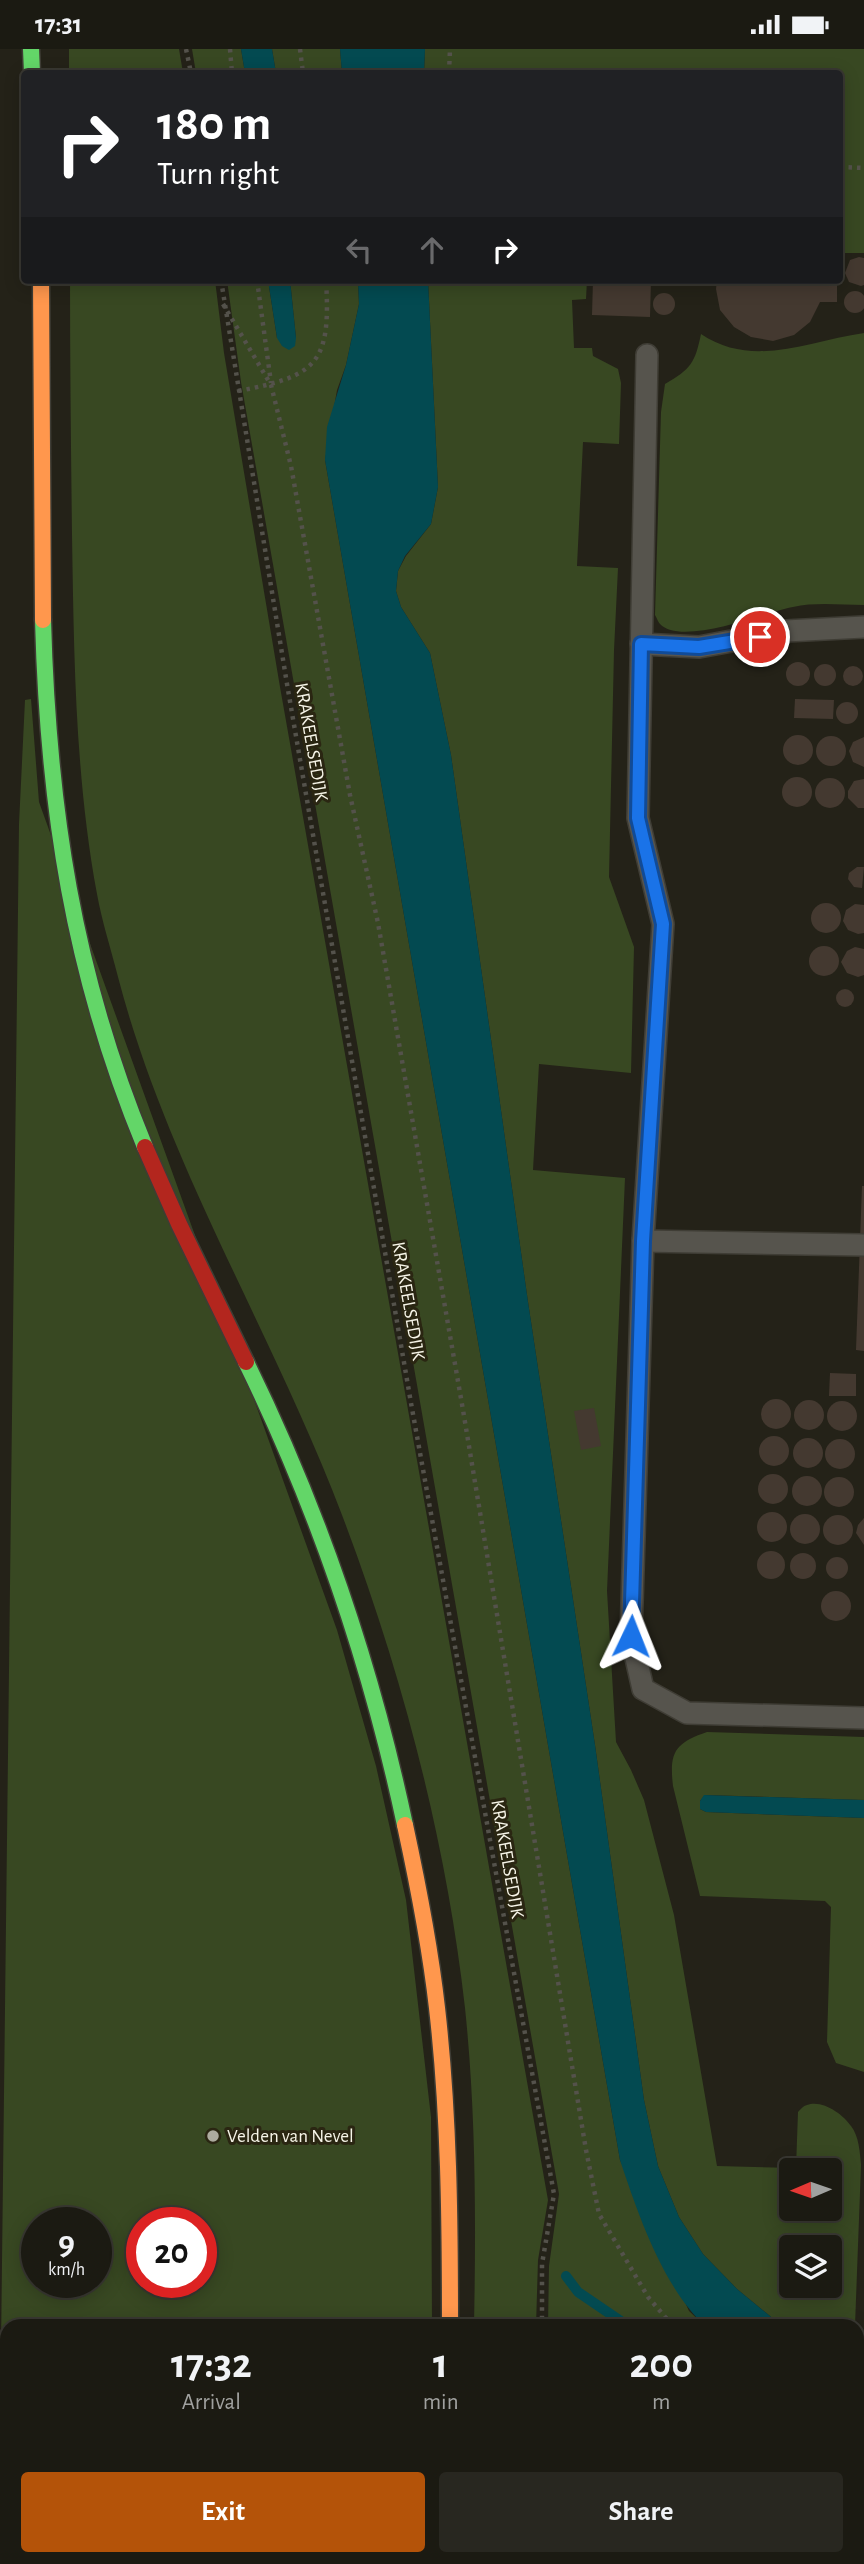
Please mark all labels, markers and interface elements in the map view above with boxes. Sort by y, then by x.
text: 17:31 [35,11,82,37]
icon: right [42,98,133,189]
text: 180 m [157,100,271,149]
text: Turn right [157,158,279,190]
icon: left [340,231,378,269]
icon: ahead [413,231,451,269]
icon: right [486,231,524,269]
pin [730,607,790,667]
icon: arrive [741,618,779,656]
street label: KRAKEELSEDIJK [291,681,331,803]
street label: KRAKEELSEDIJK [388,1240,428,1362]
position arrow [594,1599,668,1673]
street label: KRAKEELSEDIJK [487,1798,527,1920]
place label: Velden van Nevel [227,2127,354,2146]
marker: Velden van Nevel [205,2128,221,2144]
north arrow [779,2158,842,2221]
map controls [779,2158,842,2298]
speed limit sign: 20 [126,2207,217,2298]
text: 9 [58,2226,75,2261]
button: layers [779,2235,842,2298]
text: km/h [48,2261,85,2279]
text: 17:32 [171,2343,252,2385]
text: 1 [433,2343,448,2385]
text: 200 [629,2343,693,2385]
text: Arrival [182,2391,241,2414]
text: min [423,2391,459,2414]
text: m [652,2391,670,2414]
button: Exit [21,2472,425,2552]
button: Share [439,2472,843,2552]

